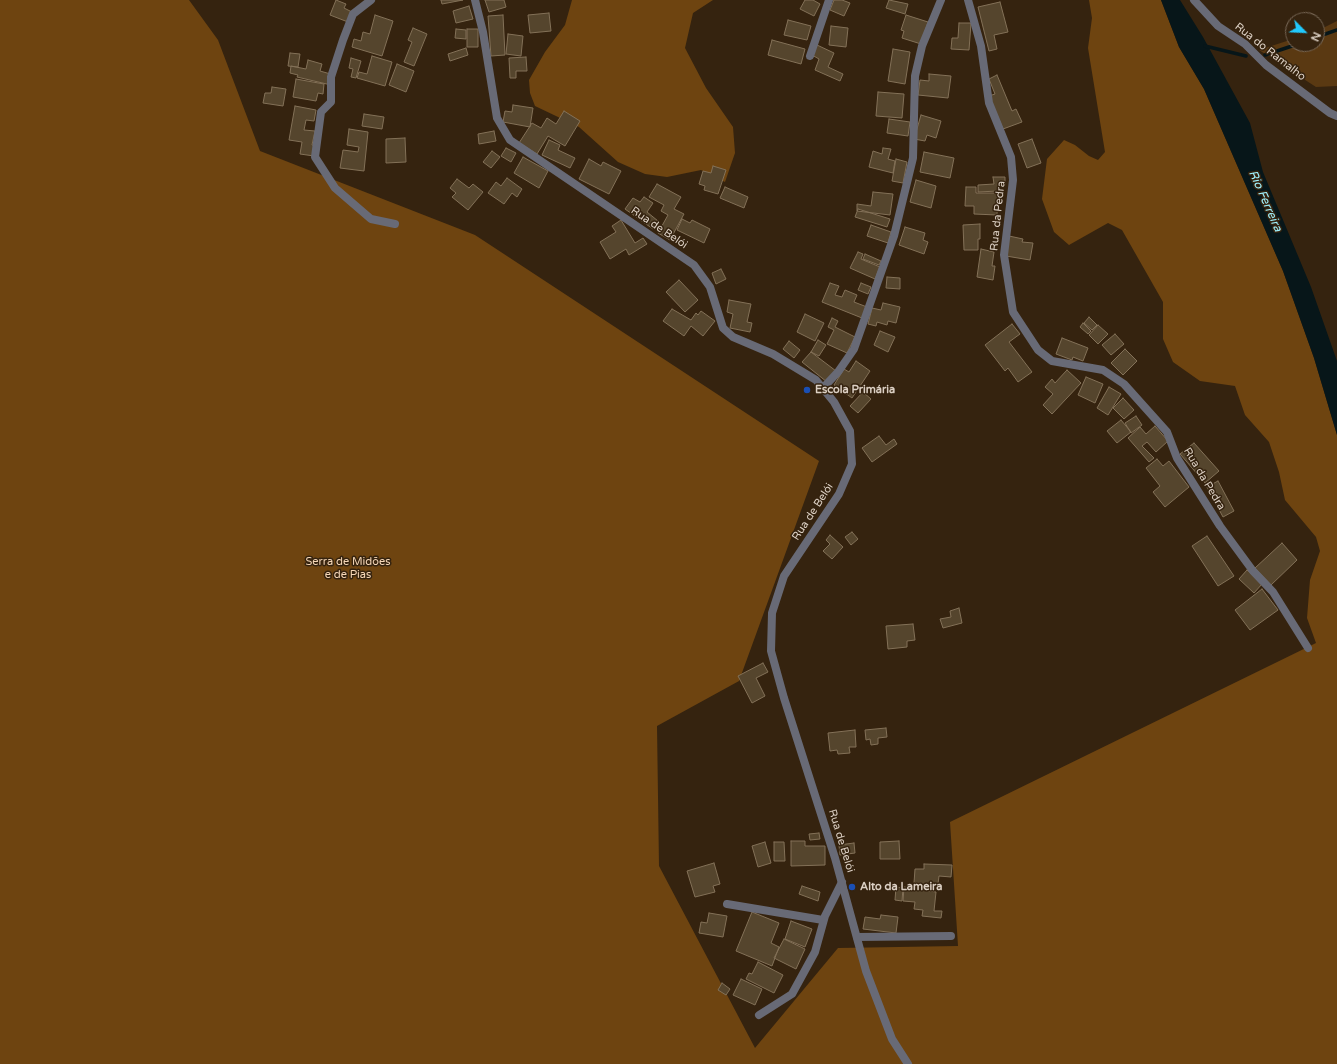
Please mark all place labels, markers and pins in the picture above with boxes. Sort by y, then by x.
place label: Escola Primária [815,383,895,397]
marker: Escola Primária [802,385,812,395]
place label: Alto da Lameira [860,880,943,894]
marker: Alto da Lameira [847,882,857,892]

